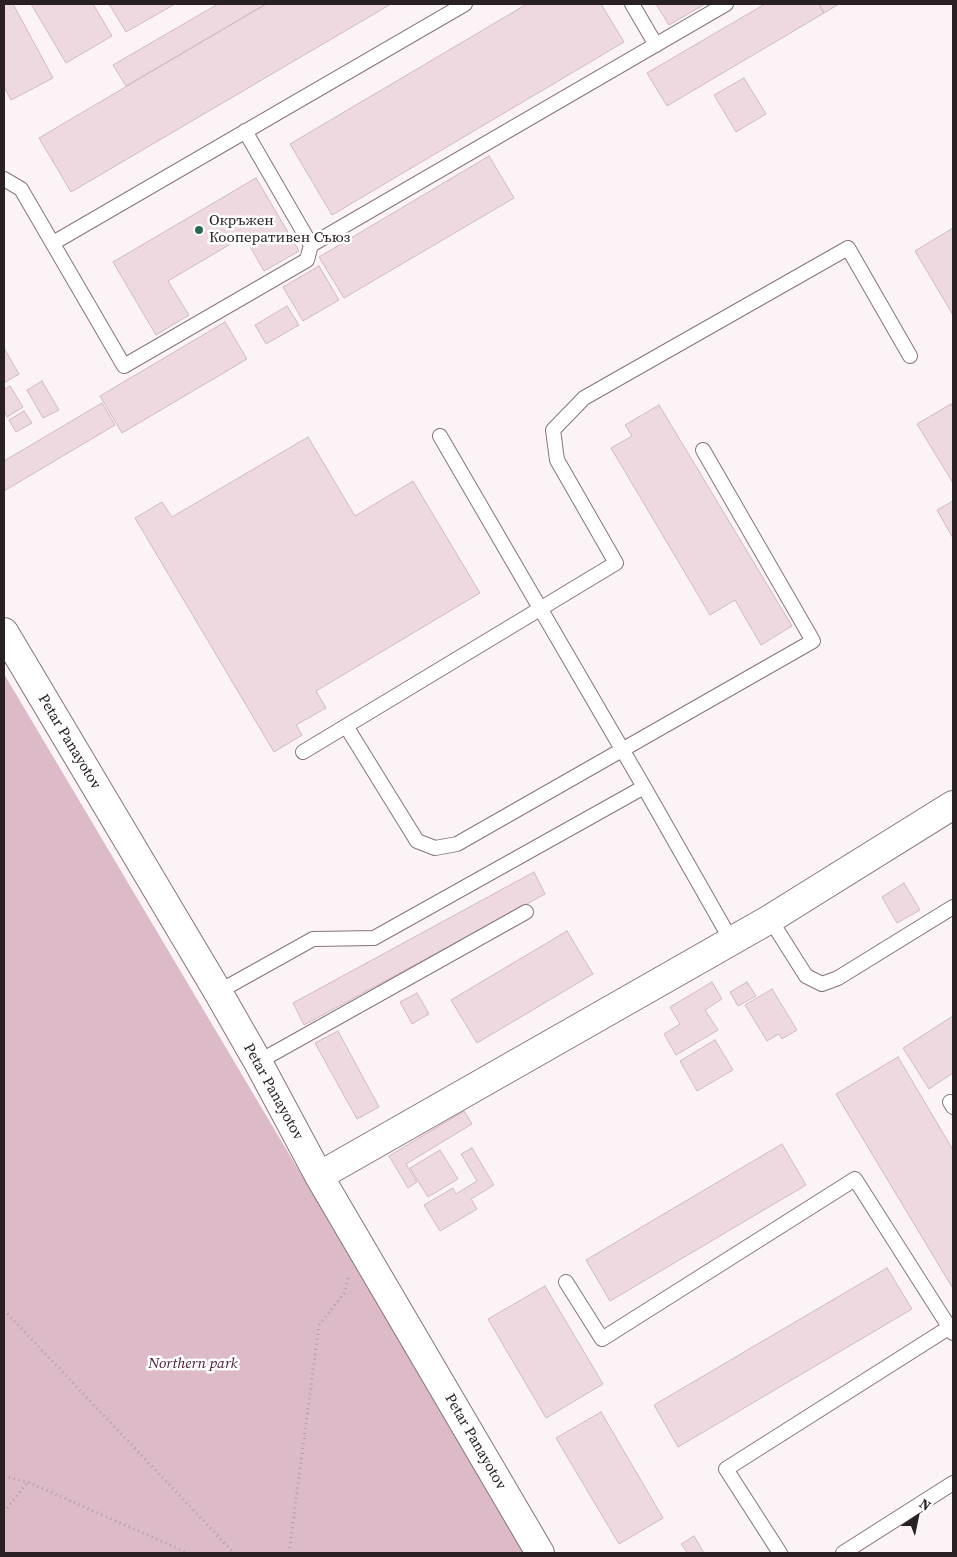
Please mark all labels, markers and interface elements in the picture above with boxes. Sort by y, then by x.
place label: Окръжен Кооперативен Съюз [209,212,350,247]
marker: Окръжен Кооперативен Съюз [193,224,205,236]
street label: Petar Panayotov [34,691,104,793]
street label: Petar Panayotov [239,1041,307,1143]
park label: Northern park [148,1355,238,1373]
street label: Petar Panayotov [440,1391,510,1493]
north arrow [892,1492,942,1542]
text: N [916,1493,935,1516]

